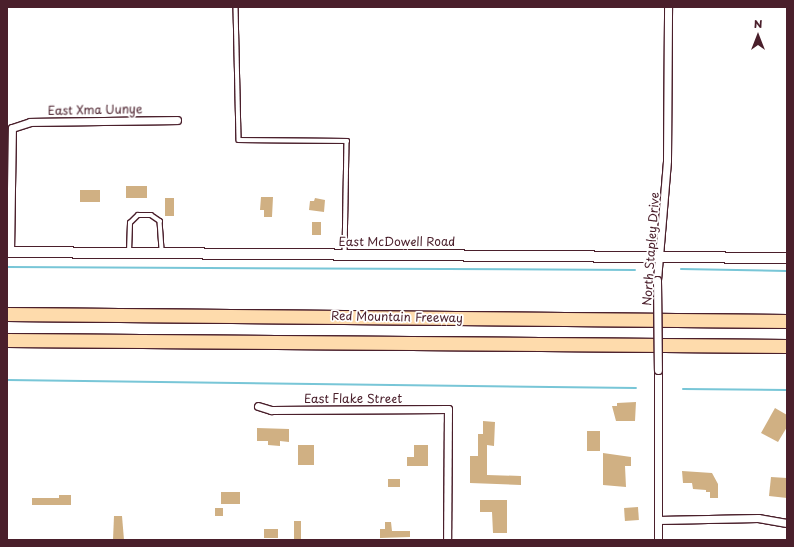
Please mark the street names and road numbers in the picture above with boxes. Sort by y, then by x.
street label: East Xma Uunye [47,102,143,118]
street label: North Stapley Drive [640,191,662,307]
street label: East McDowell Road [338,235,456,249]
street label: Red Mountain Freeway [330,309,464,325]
street label: East Flake Street [303,392,403,406]

